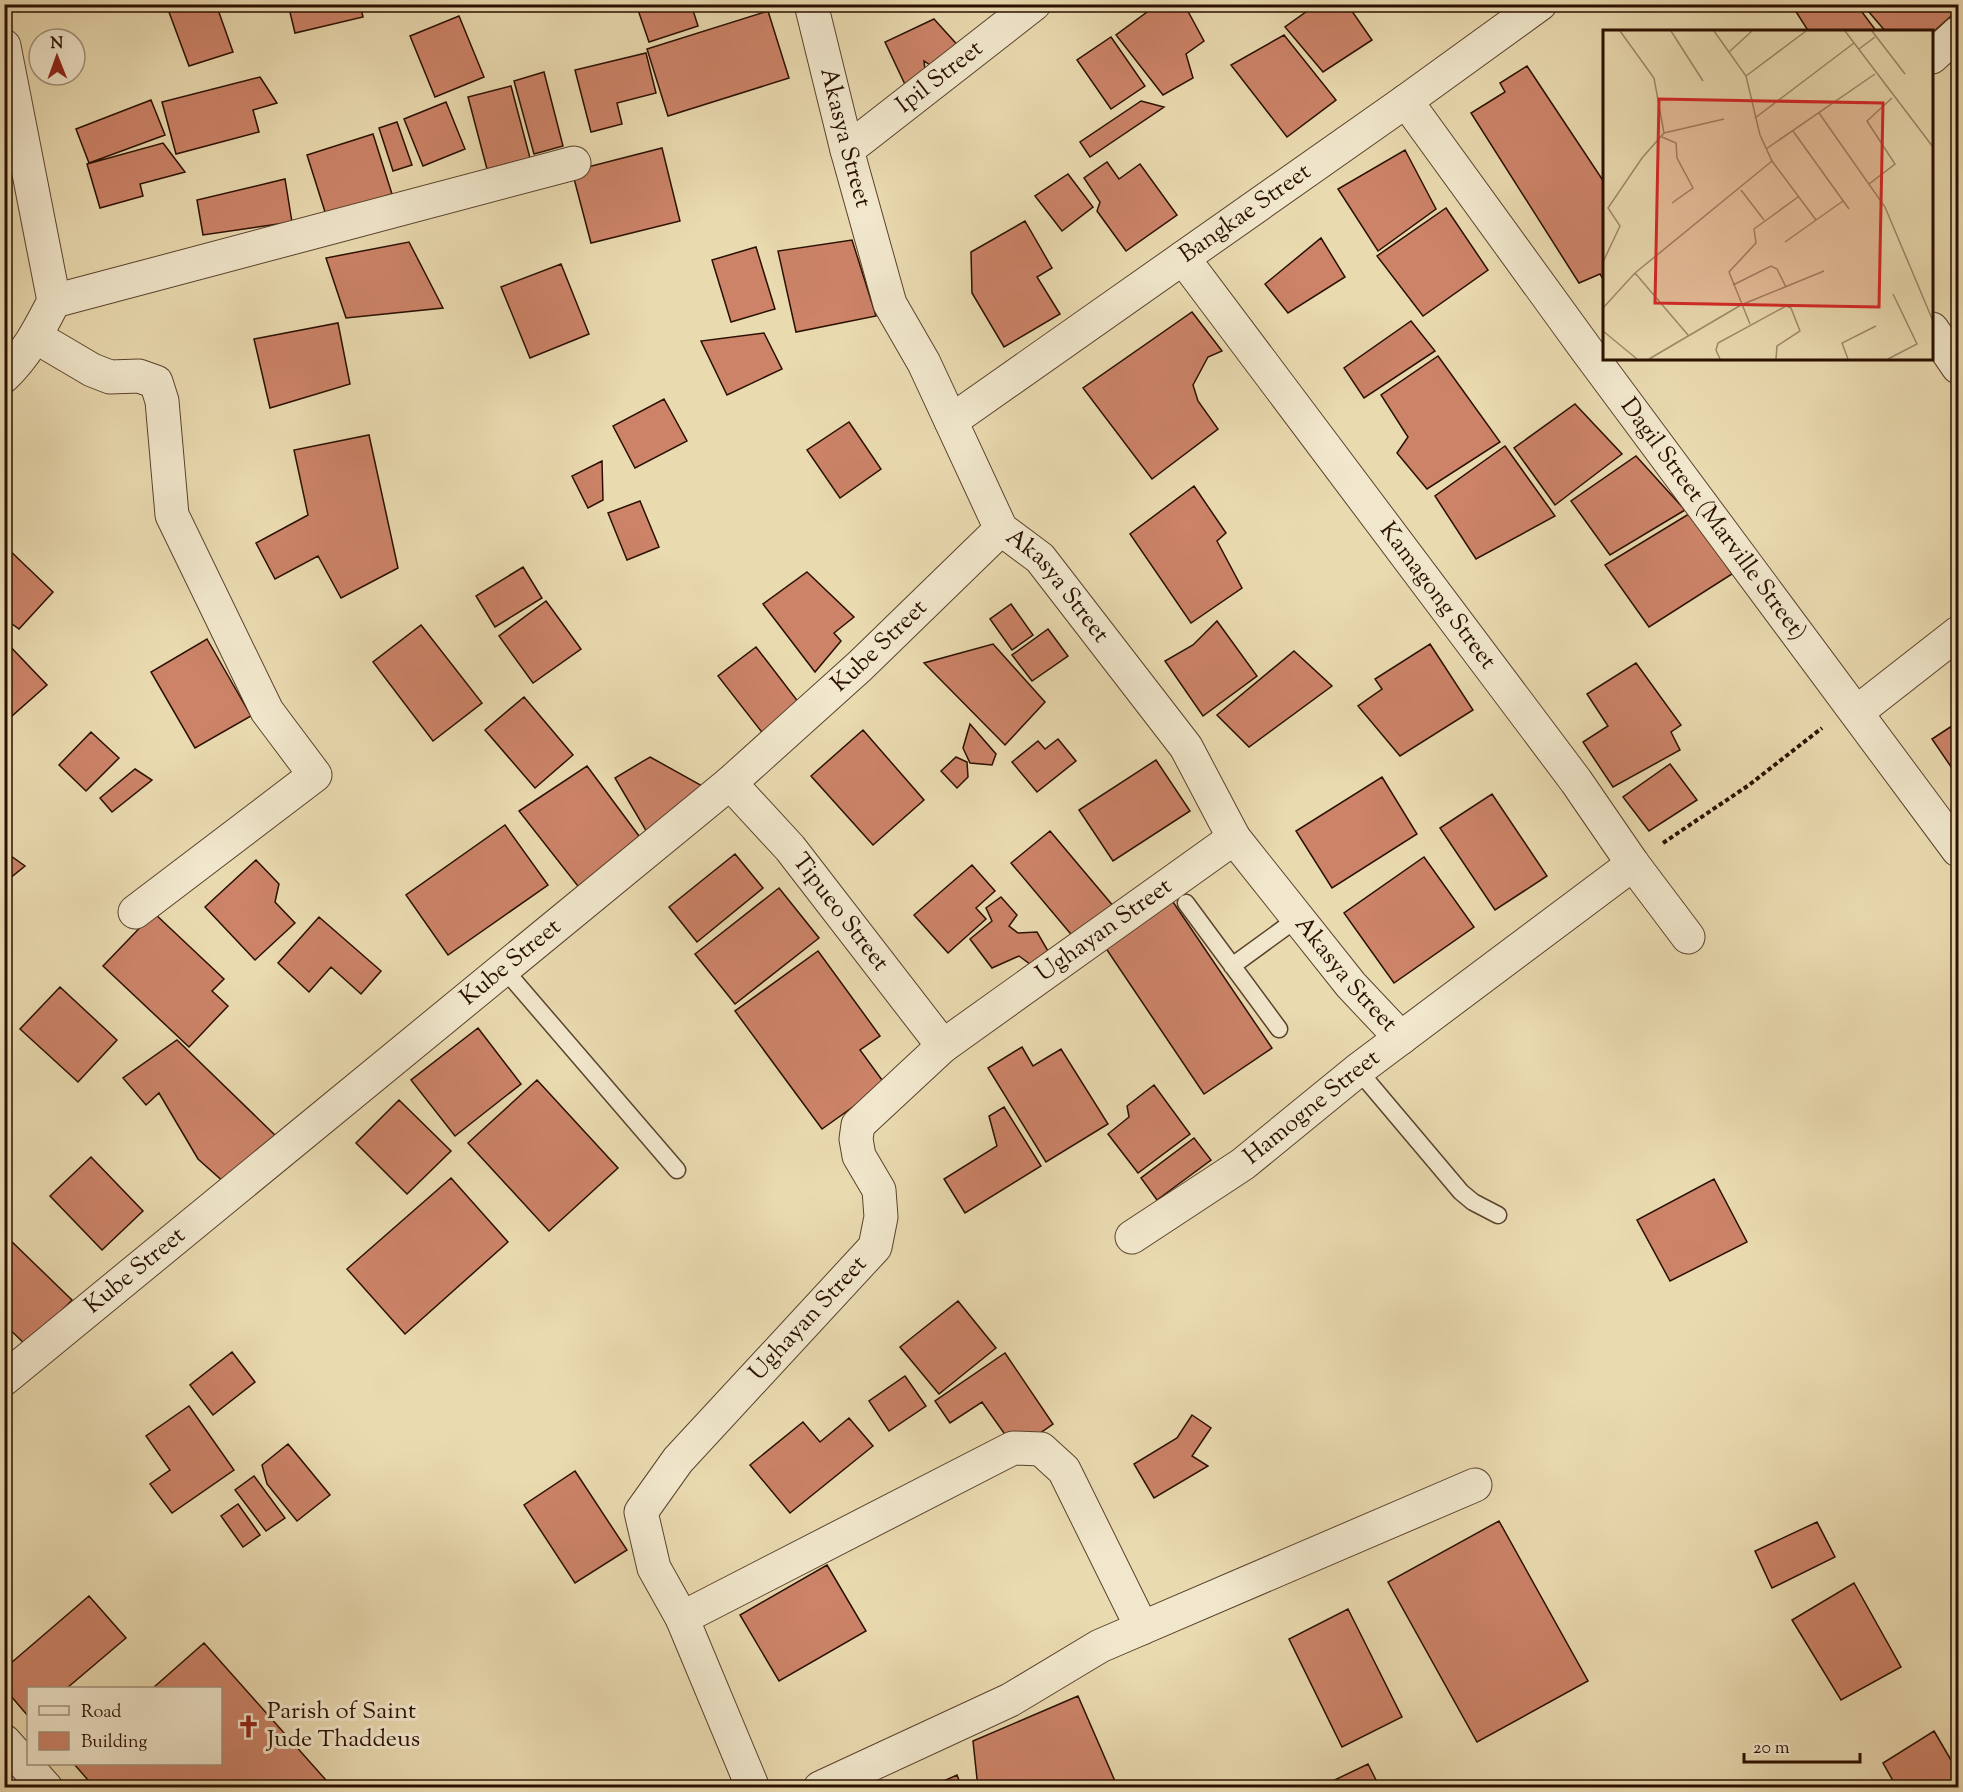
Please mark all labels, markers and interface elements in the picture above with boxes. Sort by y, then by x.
north arrow [27,27,87,87]
inset map [1603,30,1933,360]
text: N [50,33,64,56]
street label: Ipil Street [889,33,991,122]
street label: Akasya Street [810,64,879,212]
street label: Bangkae Street [1173,156,1318,272]
street label: Dagil Street (Marville Street) [1611,391,1814,648]
street label: Kamagong Street [1370,515,1504,677]
street label: Akasya Street [998,521,1117,650]
street label: Kube Street [824,592,935,701]
street label: Tipueo Street [783,846,896,979]
street label: Ughayan Street [1029,870,1179,991]
street label: Akasya Street [1286,909,1405,1040]
street label: Kube Street [453,911,569,1014]
street label: Hamogne Street [1237,1042,1387,1174]
street label: Kube Street [78,1219,193,1323]
street label: Ughayan Street [742,1249,875,1389]
legend [27,1687,222,1765]
place label: Parish of Saint Jude Thaddeus [265,1695,420,1757]
text: Road [81,1700,121,1726]
church icon: Parish of Saint Jude Thaddeus [236,1713,262,1739]
scale bar [1744,1726,1860,1764]
text: Building [81,1730,147,1756]
text: 20 m [1753,1736,1790,1762]

